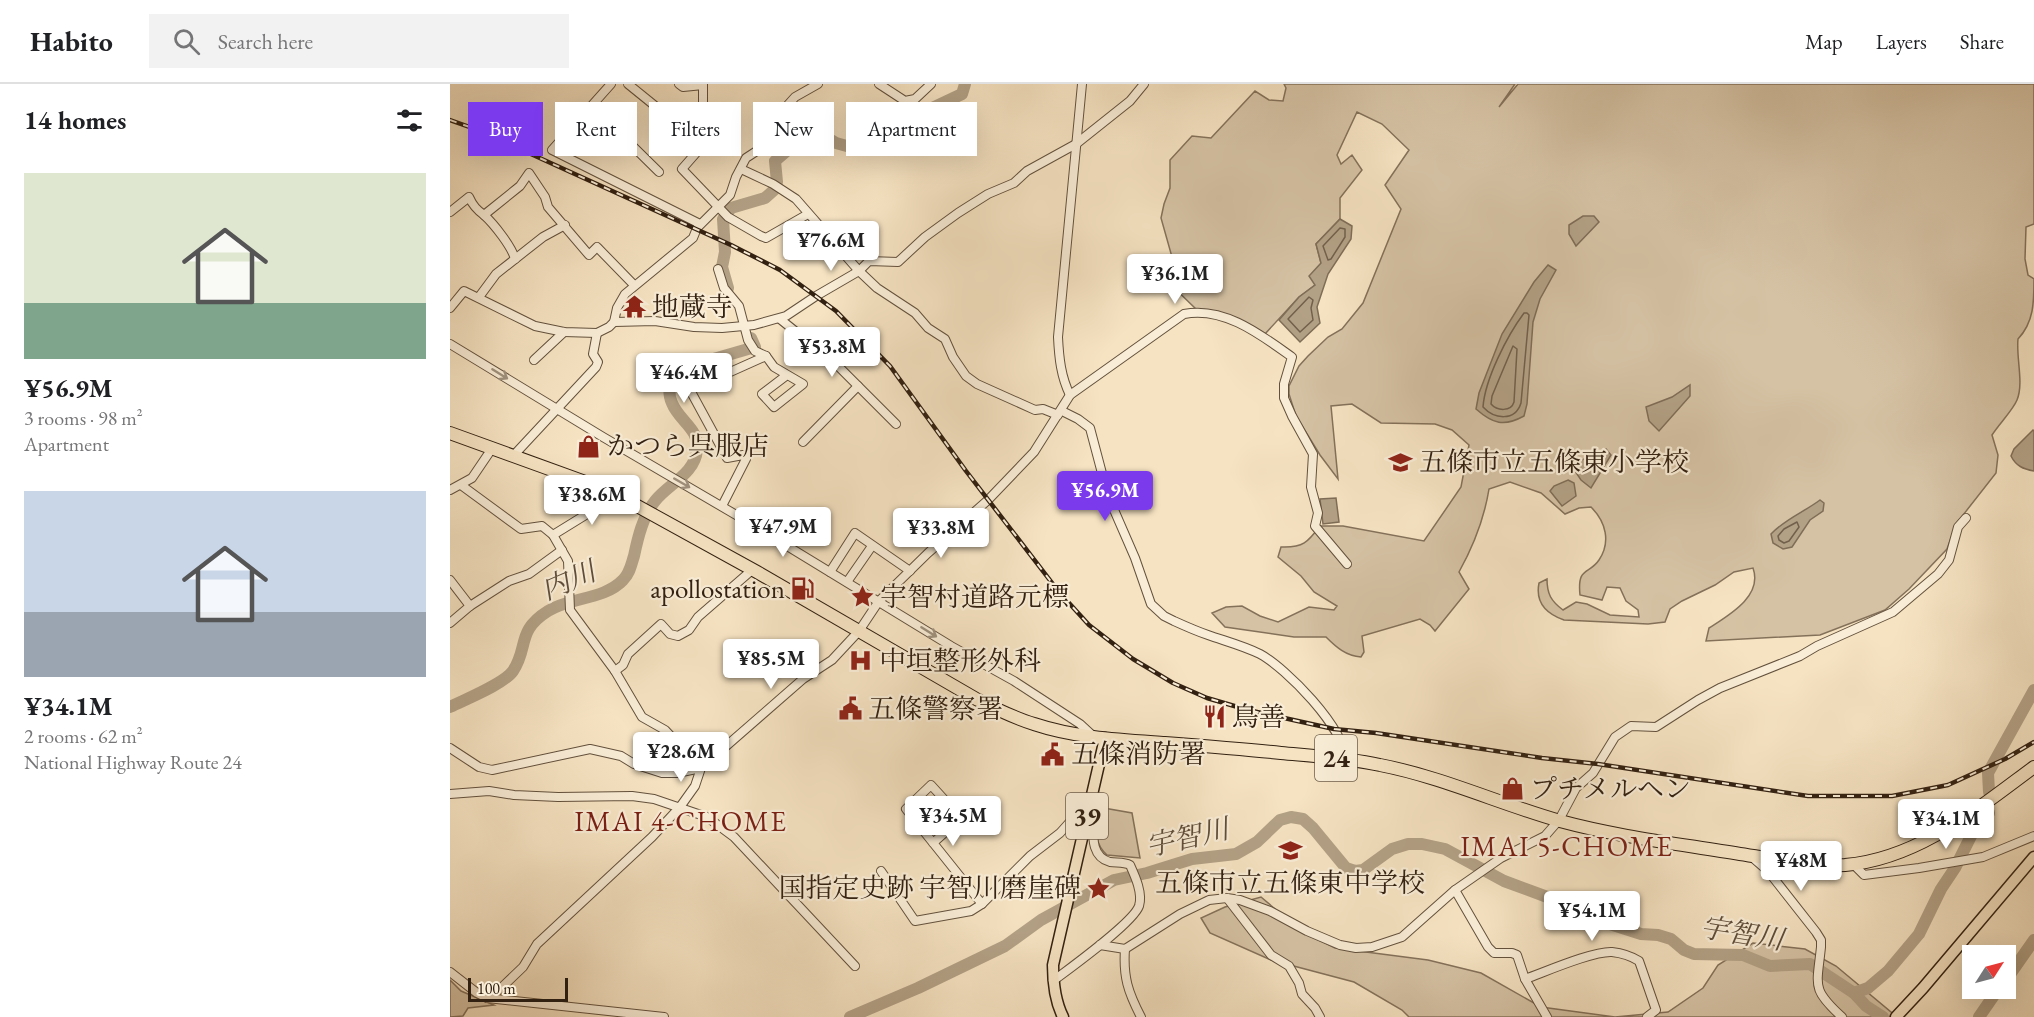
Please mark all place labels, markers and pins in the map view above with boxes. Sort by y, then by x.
pin: ¥76.6M [782,221,880,272]
pin: ¥36.1M [1126,254,1224,305]
place label: 地蔵寺 [652,289,733,324]
temple icon: 地蔵寺 [621,294,647,320]
pin: ¥53.8M [783,327,881,378]
pin: ¥46.4M [635,353,733,404]
place label: かつら呉服店 [607,428,769,463]
shop icon: かつら呉服店 [576,433,602,459]
place label: 五條市立五條東小学校 [1419,444,1689,479]
school or university icon: 五條市立五條東小学校 [1388,449,1414,475]
pin: ¥56.9M [1056,471,1154,522]
pin: ¥38.6M [543,475,641,526]
pin: ¥47.9M [734,507,832,558]
pin: ¥33.8M [892,508,990,559]
place label: apollostation [650,571,785,606]
fuel station icon: apollostation [790,576,816,602]
place label: 宇智村道路元標 [880,579,1069,614]
place icon: 宇智村道路元標 [849,584,875,610]
pin: ¥85.5M [722,639,820,690]
place label: 中垣整形外科 [879,643,1041,678]
hospital icon: 中垣整形外科 [848,648,874,674]
place label: 五條警察署 [868,691,1003,726]
public building icon: 五條警察署 [837,696,863,722]
place label: 鳥善 [1232,699,1286,734]
restaurant icon: 鳥善 [1201,704,1227,730]
pin: ¥28.6M [632,732,730,783]
place label: 五條消防署 [1071,736,1206,771]
public building icon: 五條消防署 [1040,741,1066,767]
place label: プチメルヘン [1530,771,1691,806]
shop icon: プチメルヘン [1499,776,1525,802]
pin: ¥34.5M [904,796,1002,847]
pin: ¥34.1M [1897,799,1995,850]
school or university icon: 五條市立五條東中学校 [1277,838,1303,864]
pin: ¥48M [1765,841,1837,892]
place label: 五條市立五條東中学校 [1155,865,1425,900]
place label: 国指定史跡 宇智川磨崖碑 [779,870,1081,905]
place icon: 国指定史跡 宇智川磨崖碑 [1086,875,1112,901]
pin: ¥54.1M [1543,891,1641,942]

